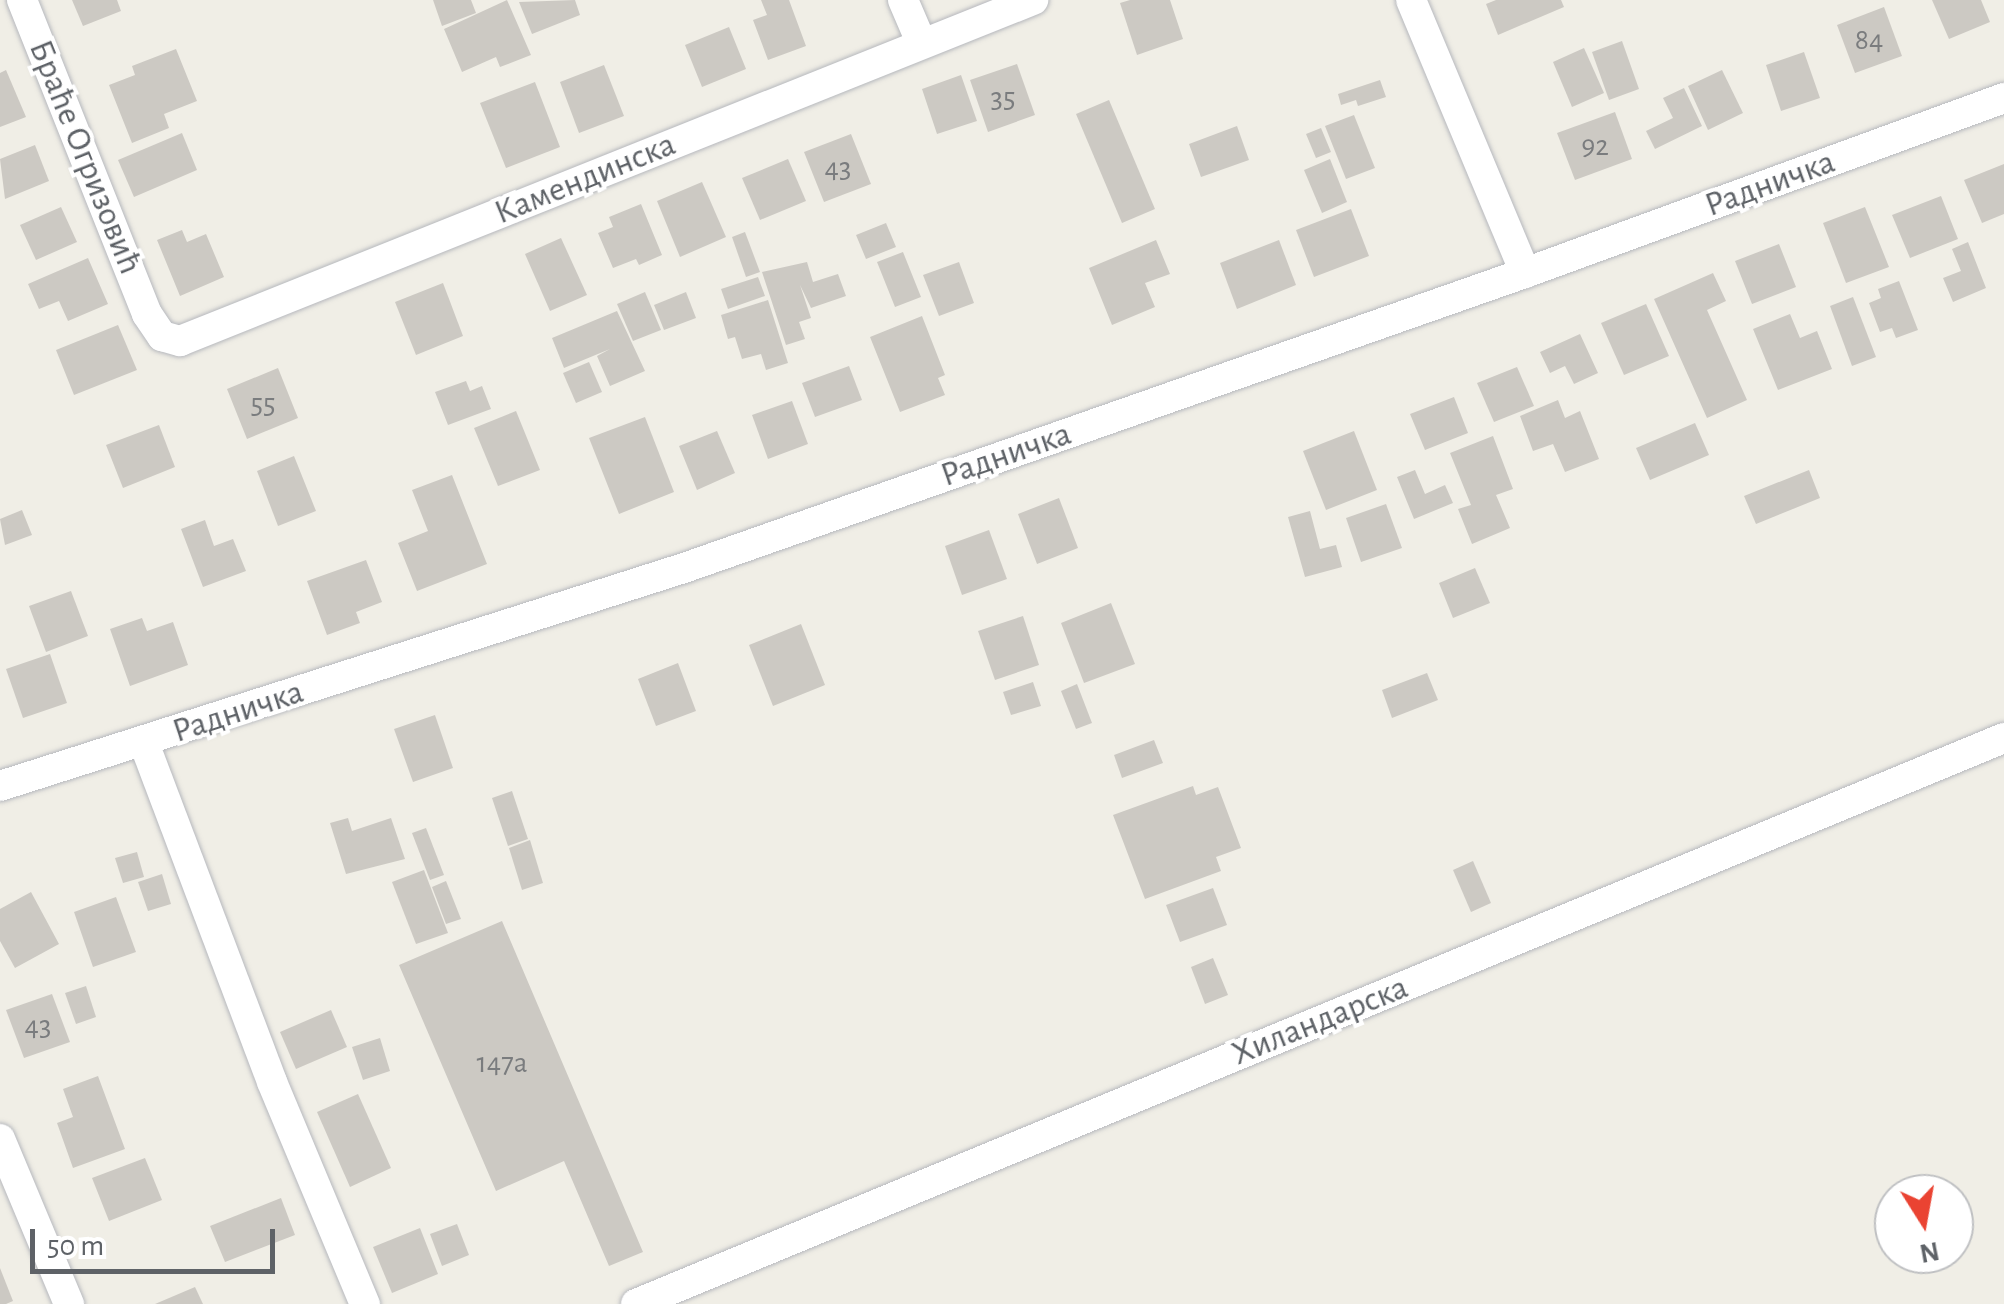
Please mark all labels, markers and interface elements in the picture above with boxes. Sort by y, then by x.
house number: 84 [1855,22,1883,58]
street label: Браће Огризовић [19,34,151,280]
house number: 35 [991,80,1015,116]
street label: Камендинска [488,124,682,234]
house number: 92 [1581,128,1609,164]
street label: Радничка [1699,141,1841,227]
house number: 43 [825,150,851,186]
house number: 55 [250,386,276,422]
street label: Радничка [935,413,1077,497]
street label: Радничка [167,671,309,753]
street label: Хиландарска [1226,967,1414,1075]
house number: 43 [25,1008,51,1044]
house number: 147a [476,1045,528,1081]
north arrow [1874,1174,1974,1274]
scale bar [35,1209,280,1271]
text: 50 m [47,1231,104,1261]
text: N [1917,1236,1942,1267]

